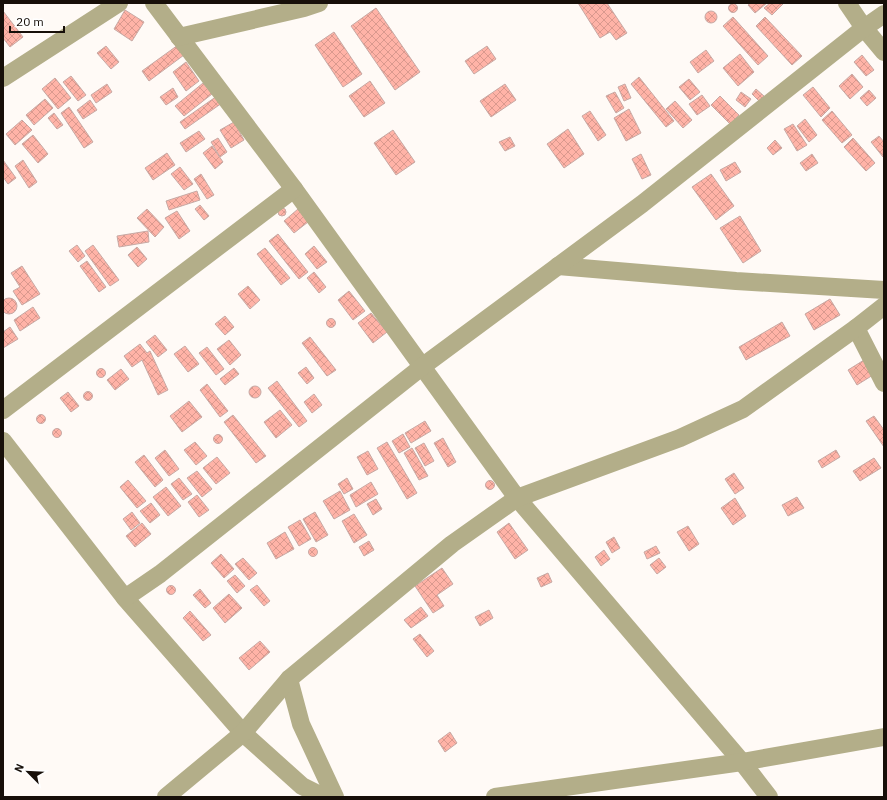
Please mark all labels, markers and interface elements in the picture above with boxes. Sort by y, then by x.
scale bar [10,8,64,34]
text: 20 m [16,14,44,29]
north arrow [8,752,48,792]
text: N [11,761,27,774]

